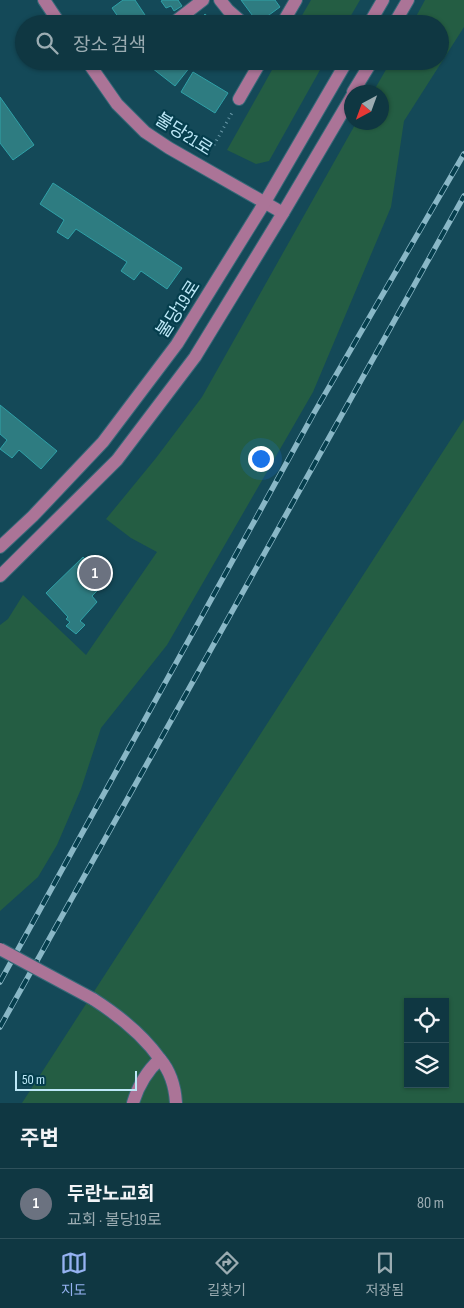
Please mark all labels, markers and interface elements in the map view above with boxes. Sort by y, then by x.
search box [15,15,449,70]
icon: search [33,29,61,57]
text: 장소 검색 [73,34,146,57]
north arrow [344,85,389,130]
street label: 불당21로 [151,109,216,160]
street label: 불당19로 [152,277,205,342]
your location [248,446,274,472]
pin: 1 [79,554,111,592]
map controls [404,998,449,1088]
button: locate [404,998,449,1043]
button: layers [404,1043,449,1088]
scale bar [15,1068,138,1091]
text: 50 m [22,1071,45,1088]
text: 주변 [20,1126,59,1151]
text: 두란노교회 [67,1183,154,1206]
text: 1 [33,1194,39,1213]
text: 80 m [417,1194,444,1213]
text: 교회 · 불당19로 [67,1211,162,1230]
tab: 지도 [60,1249,88,1299]
tab: 길찾기 [207,1249,246,1299]
tab: 저장됨 [366,1249,404,1299]

